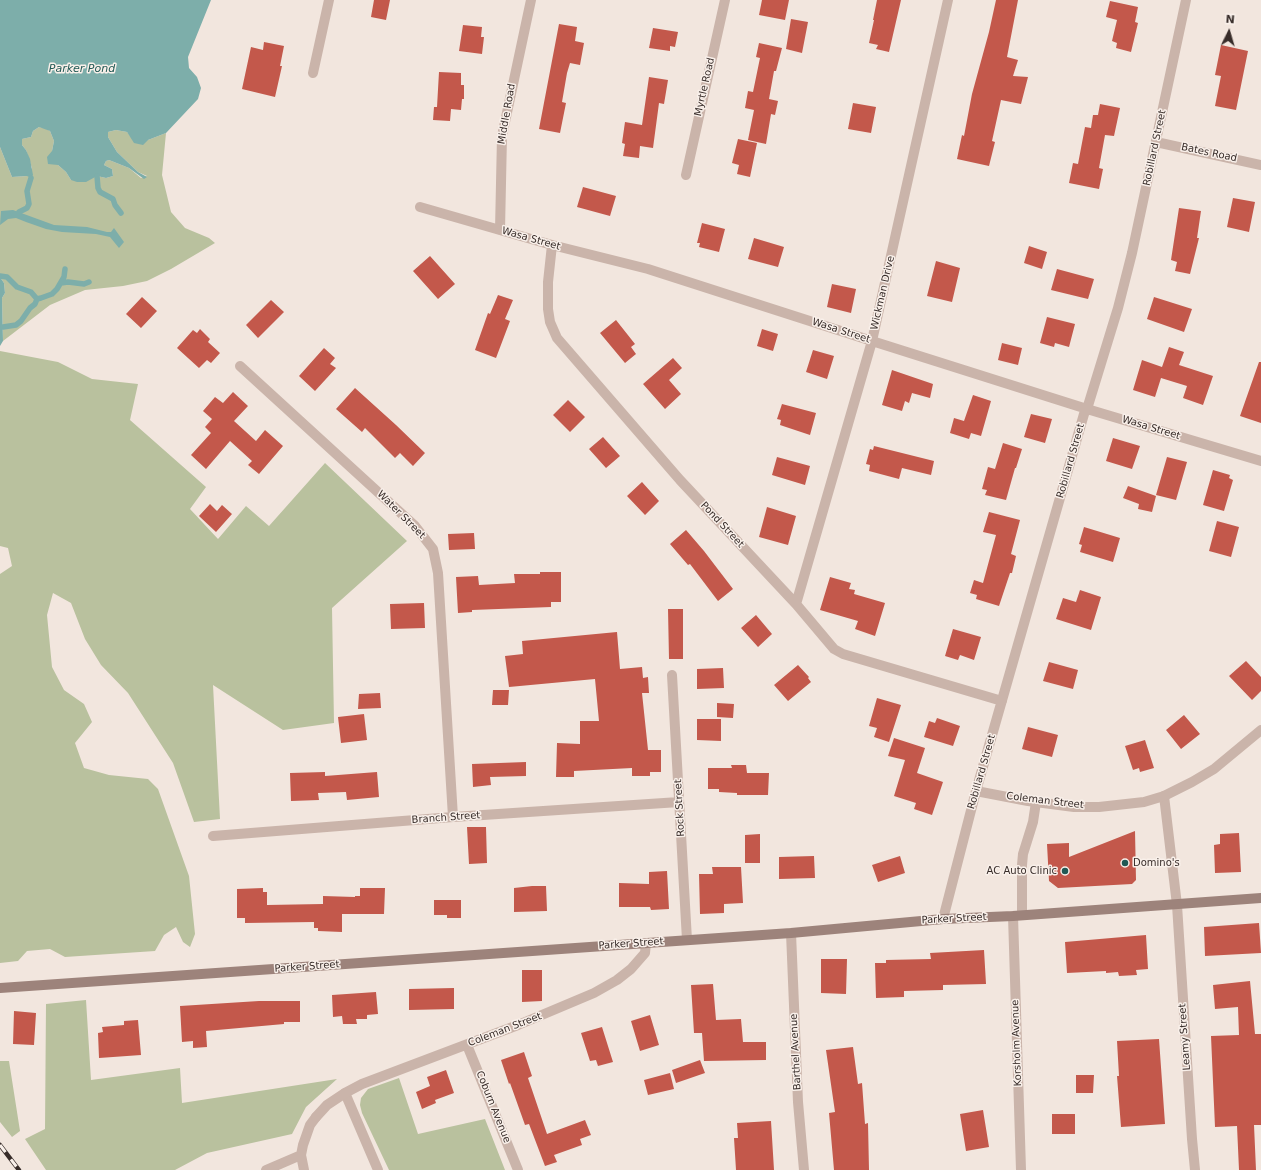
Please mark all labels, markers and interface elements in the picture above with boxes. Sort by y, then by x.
north arrow [1209,12,1249,52]
text: N [1225,13,1235,26]
street label: Myrtle Road [692,57,718,117]
water label: Parker Pond [49,62,115,76]
street label: Middle Road [496,83,518,145]
street label: Robillard Street [1141,109,1169,187]
street label: Bates Road [1180,141,1238,165]
street label: Wasa Street [500,225,562,253]
street label: Wickman Drive [869,255,897,331]
street label: Wasa Street [810,316,872,346]
street label: Wasa Street [1120,413,1182,443]
street label: Robillard Street [1055,422,1087,500]
street label: Water Street [374,488,428,542]
street label: Pond Street [698,500,746,550]
street label: Robillard Street [966,733,998,811]
street label: Rock Street [673,779,687,837]
street label: Coleman Street [1006,790,1084,812]
street label: Branch Street [411,810,481,826]
place label: Domino's [1133,857,1180,869]
marker: Domino's [1120,858,1130,868]
place label: AC Auto Clinic [987,865,1057,877]
marker: AC Auto Clinic [1060,866,1070,876]
street label: Parker Street [921,911,987,927]
street label: Parker Street [598,936,664,952]
street label: Parker Street [274,959,340,975]
street label: Korsholm Avenue [1009,999,1025,1087]
street label: Leamy Street [1177,1003,1193,1071]
street label: Coleman Street [467,1010,543,1050]
street label: Barthel Avenue [788,1013,804,1091]
street label: Coburn Avenue [473,1069,513,1145]

